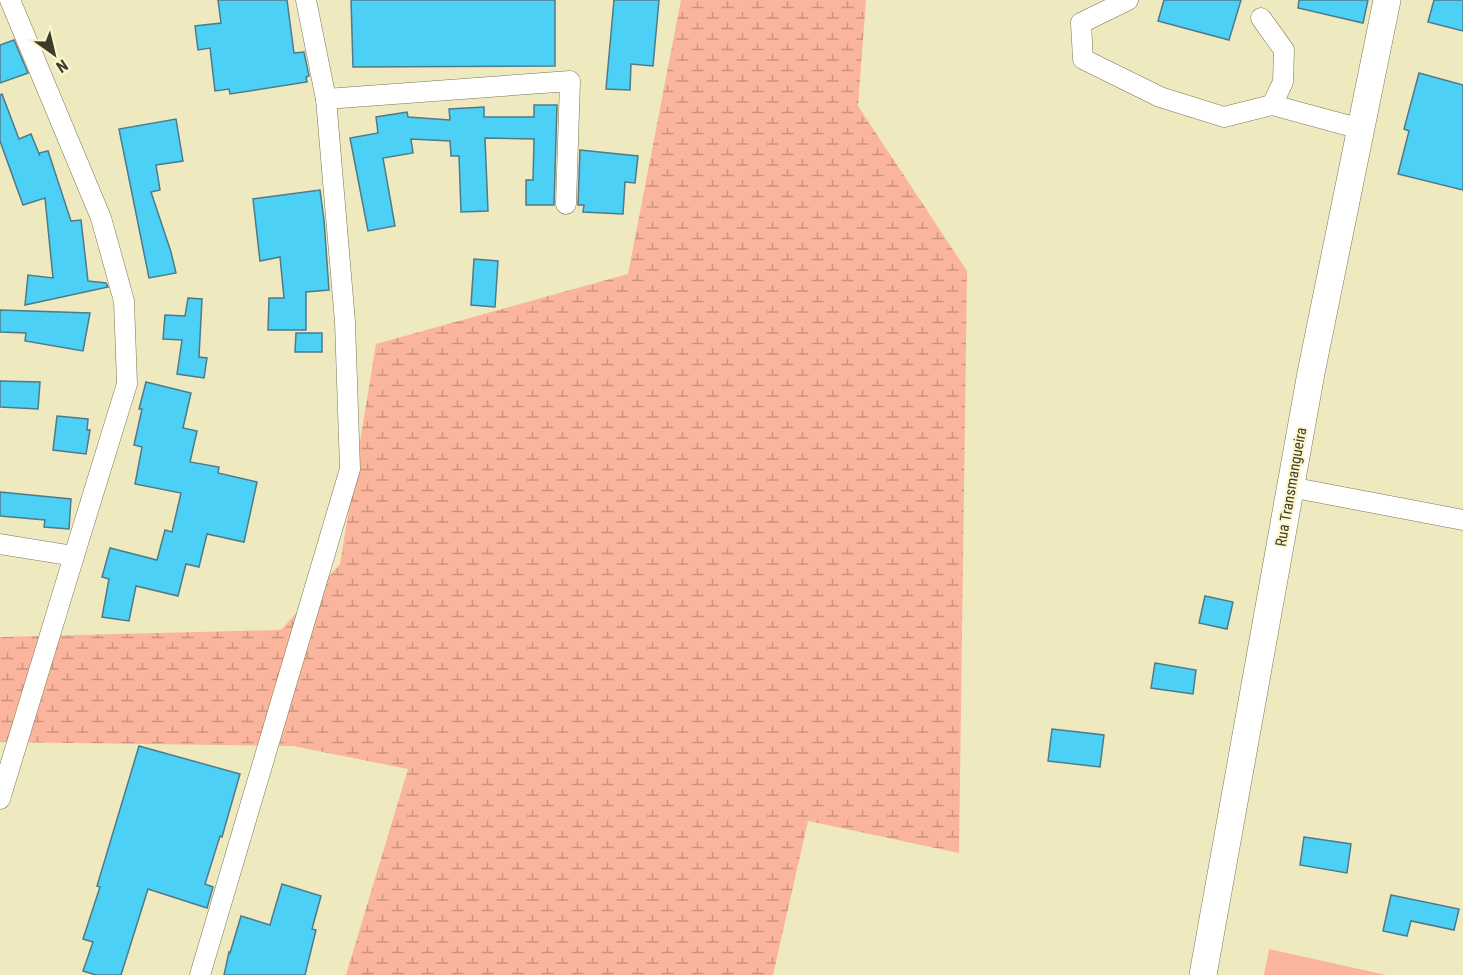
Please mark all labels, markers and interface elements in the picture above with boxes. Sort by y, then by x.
north arrow [24,24,84,84]
text: N [53,55,71,77]
street label: Rua Transmangueira [1272,426,1310,548]

